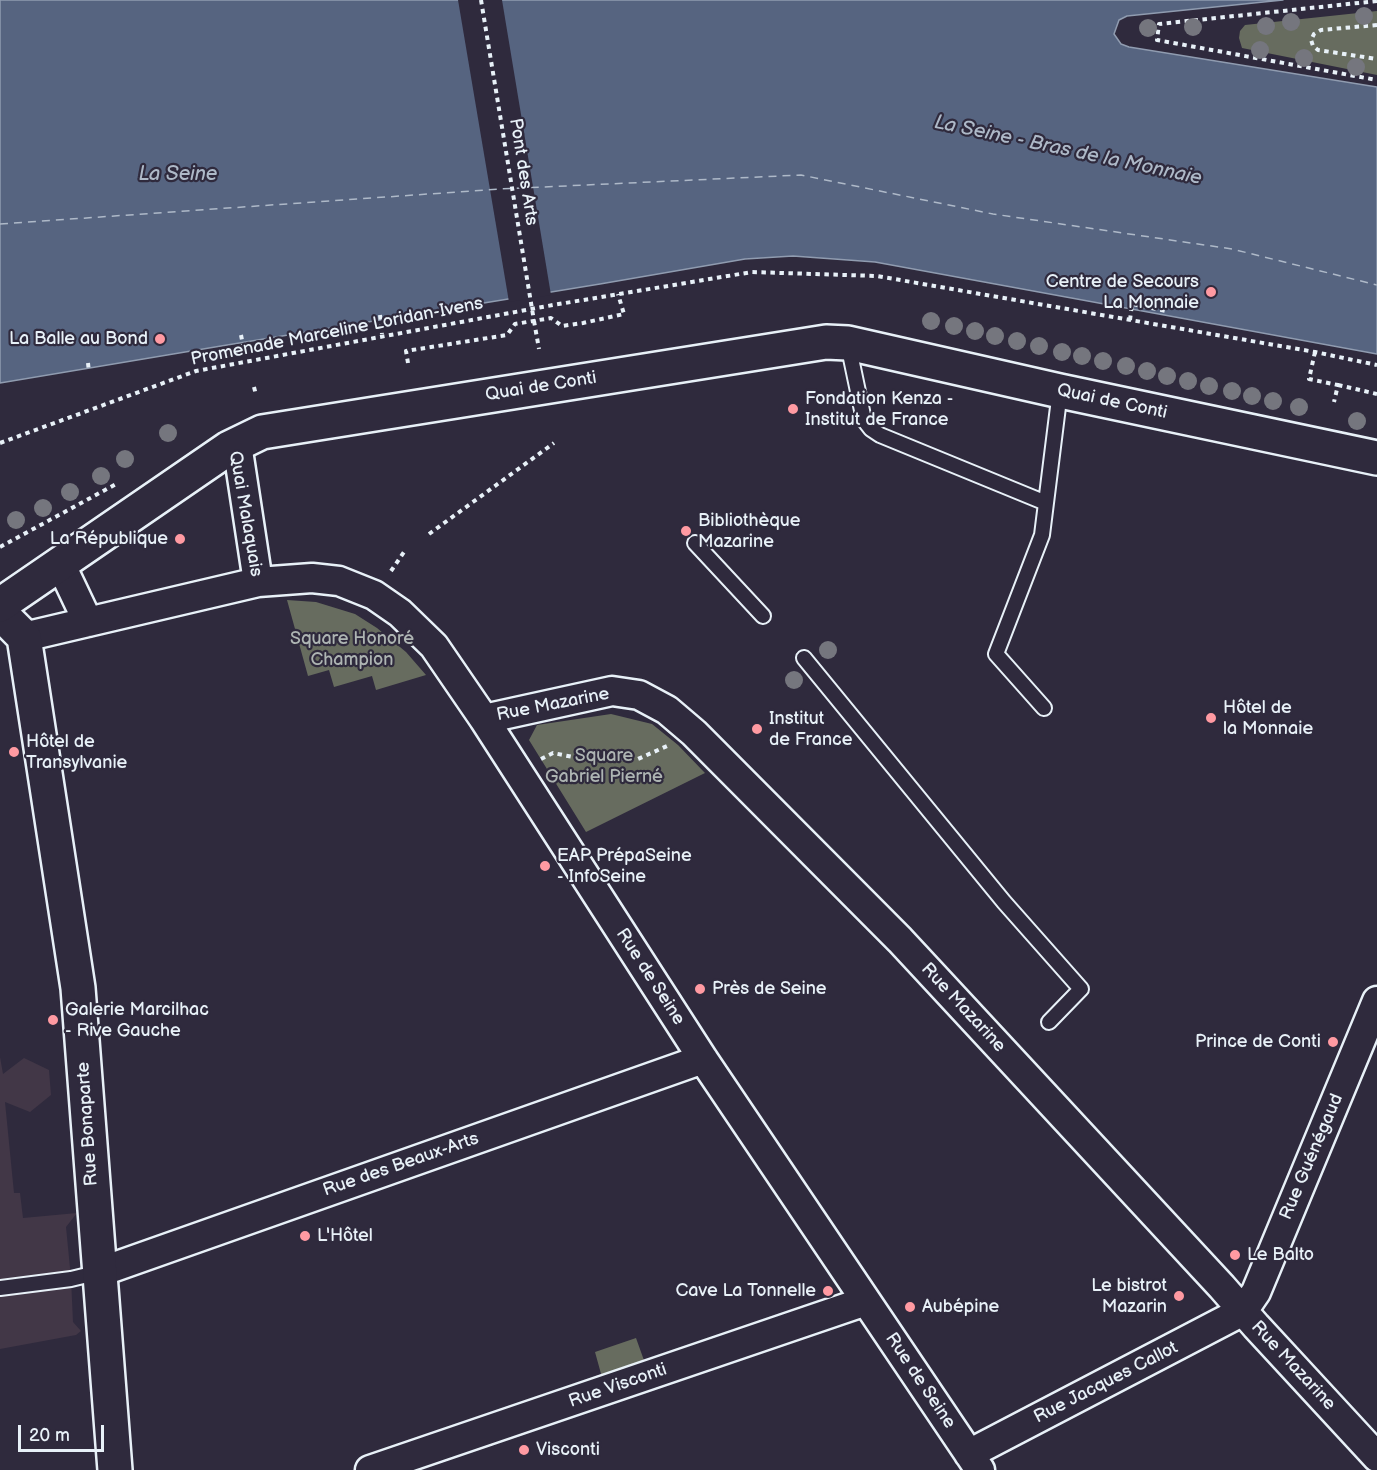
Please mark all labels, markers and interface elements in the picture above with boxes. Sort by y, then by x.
water label: La Seine - Bras de la Monnaie [932,111,1204,191]
street label: Pont des Arts [504,117,542,227]
water label: La Seine [138,163,218,187]
place label: Centre de Secours La Monnaie [1046,271,1199,314]
marker: Centre de Secours La Monnaie [1204,285,1218,299]
street label: Promenade Marceline Loridan-Ivens [189,293,485,371]
place label: La Balle au Bond [9,328,148,350]
marker: La Balle au Bond [153,332,167,346]
street label: Quai de Conti [484,368,598,406]
street label: Quai de Conti [1055,380,1169,424]
place label: Fondation Kenza - Institut de France [805,388,953,430]
marker: Fondation Kenza - Institut de France [786,402,800,416]
street label: Quai Malaquais [223,450,267,578]
place label: Bibliothèque Mazarine [698,510,800,552]
marker: Bibliothèque Mazarine [679,524,693,538]
place label: La République [50,528,168,550]
marker: La République [173,532,187,546]
park label: Square Honoré Champion [290,628,414,670]
street label: Rue Mazarine [495,684,611,726]
place label: Hôtel de la Monnaie [1223,697,1313,740]
place label: Institut de France [769,708,852,750]
marker: Hôtel de la Monnaie [1204,711,1218,725]
marker: Institut de France [750,722,764,736]
place label: Hôtel de Transylvanie [26,731,127,774]
marker: Hôtel de Transylvanie [7,745,21,759]
park label: Square Gabriel Pierné [545,745,663,788]
place label: EAP PrépaSeine - InfoSeine [557,845,692,888]
marker: EAP PrépaSeine - InfoSeine [538,859,552,873]
street label: Rue de Seine [611,925,689,1029]
street label: Rue Mazarine [916,959,1010,1057]
place label: Près de Seine [712,978,827,1000]
marker: Près de Seine [693,982,707,996]
place label: Galerie Marcilhac - Rive Gauche [65,999,209,1042]
marker: Galerie Marcilhac - Rive Gauche [46,1013,60,1027]
place label: Prince de Conti [1195,1031,1321,1053]
marker: Prince de Conti [1326,1035,1340,1049]
street label: Rue Bonaparte [73,1061,103,1187]
street label: Rue Guénégaud [1276,1091,1348,1223]
street label: Rue des Beaux-Arts [320,1128,482,1202]
place label: L'Hôtel [317,1225,373,1247]
marker: L'Hôtel [298,1229,312,1243]
place label: Le Balto [1247,1244,1314,1266]
marker: Le Balto [1228,1248,1242,1262]
place label: Le bistrot Mazarin [1091,1275,1167,1318]
place label: Cave La Tonnelle [675,1280,816,1302]
marker: Cave La Tonnelle [821,1284,835,1298]
marker: Le bistrot Mazarin [1172,1289,1186,1303]
place label: Aubépine [922,1296,999,1318]
marker: Aubépine [903,1300,917,1314]
street label: Rue Mazarine [1246,1317,1340,1415]
street label: Rue de Seine [880,1329,960,1433]
street label: Rue Jacques Callot [1030,1337,1182,1429]
street label: Rue Visconti [566,1359,670,1413]
scale bar [21,1413,106,1451]
text: 20 m [29,1425,70,1446]
place label: Visconti [536,1439,600,1461]
marker: Visconti [517,1443,531,1457]

